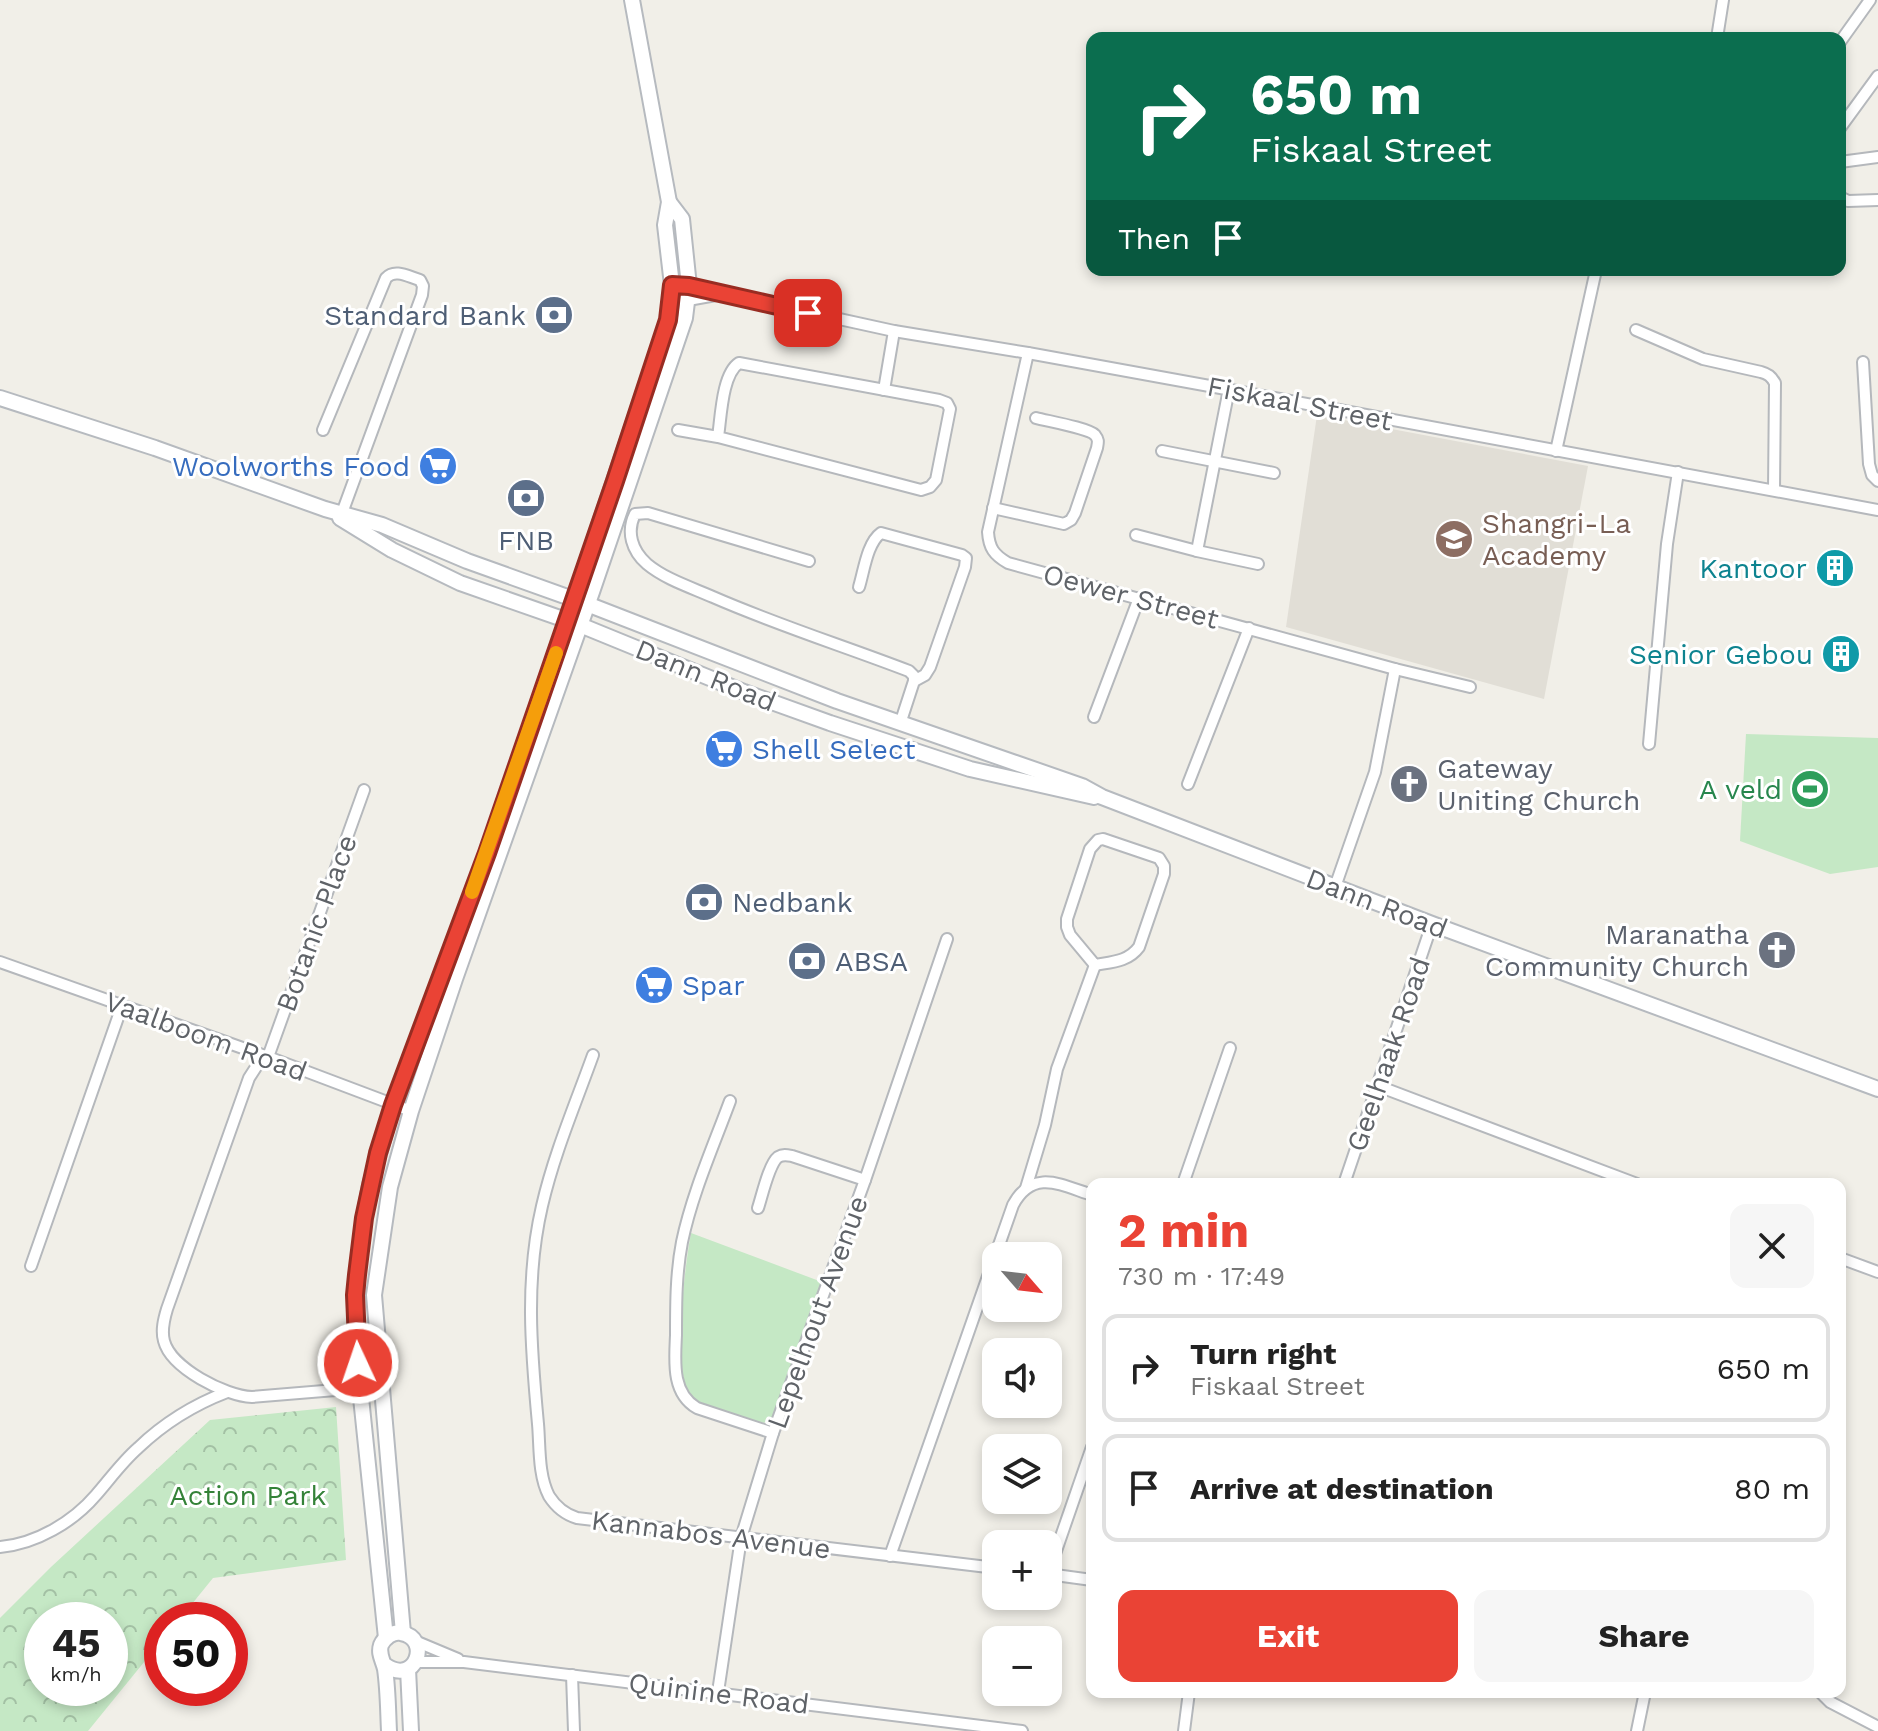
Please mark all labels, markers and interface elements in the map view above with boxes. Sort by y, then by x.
text: 650 m [1250,62,1422,128]
icon: right [1118,64,1222,168]
text: Fiskaal Street [1250,129,1492,171]
icon: arrive [1206,216,1250,260]
text: Then [1118,221,1190,256]
pin [774,279,842,347]
icon: arrive [786,291,830,335]
bank icon: Standard Bank [533,294,575,336]
place label: Standard Bank [324,299,526,332]
street label: Fiskaal Street [1204,369,1396,438]
supermarket icon: Woolworths Food [417,445,459,487]
place label: Woolworths Food [172,450,410,483]
bank icon: FNB [505,477,547,519]
place label: Shangri-La Academy [1482,507,1631,572]
school or university icon: Shangri-La Academy [1433,518,1475,560]
place label: FNB [498,524,554,557]
building icon: Kantoor [1814,547,1856,589]
place label: Kantoor [1699,552,1807,585]
street label: Oewer Street [1039,557,1223,636]
street label: Dann Road [631,632,781,719]
building icon: Senior Gebou [1820,633,1862,675]
place label: Senior Gebou [1629,638,1813,671]
supermarket icon: Shell Select [703,728,745,770]
place label: Shell Select [752,733,916,766]
place label: Gateway Uniting Church [1437,752,1640,817]
church icon: Gateway Uniting Church [1388,763,1430,805]
sports icon: A veld [1789,768,1831,810]
place label: A veld [1699,773,1782,806]
street label: Botanic Place [269,830,364,1016]
street label: Dann Road [1302,861,1452,945]
bank icon: Nedbank [683,881,725,923]
place label: Nedbank [732,886,853,919]
place label: Maranatha Community Church [1485,918,1749,983]
church icon: Maranatha Community Church [1756,929,1798,971]
bank icon: ABSA [786,940,828,982]
place label: ABSA [835,945,908,978]
street label: Geelhaak Road [1340,953,1437,1156]
supermarket icon: Spar [633,964,675,1006]
place label: Spar [682,969,745,1002]
street label: Vaalboom Road [100,985,311,1088]
street label: Lepelhout Avenue [760,1191,875,1433]
text: 2 min [1118,1202,1249,1259]
button: close [1730,1204,1814,1288]
north arrow [982,1242,1062,1322]
map controls [982,1242,1062,1706]
text: 730 m · 17:49 [1118,1261,1285,1291]
position arrow [316,1321,400,1405]
text: Turn right [1190,1336,1336,1371]
button: sound [982,1338,1062,1418]
icon: right [1122,1346,1166,1390]
text: 650 m [1717,1351,1810,1386]
text: Fiskaal Street [1190,1371,1365,1401]
button: layers [982,1434,1062,1514]
icon: arrive [1122,1466,1166,1510]
text: Arrive at destination [1190,1471,1494,1506]
text: 80 m [1734,1471,1810,1506]
park label: Action Park [170,1479,327,1512]
street label: Kannabos Avenue [589,1503,833,1566]
button: + [982,1530,1062,1610]
button: Exit [1118,1590,1458,1682]
button: Share [1474,1590,1814,1682]
speed limit sign: 50 [144,1602,248,1706]
text: 45 [51,1620,101,1667]
button: − [982,1626,1062,1706]
text: km/h [50,1662,102,1686]
street label: Quinine Road [627,1666,811,1721]

